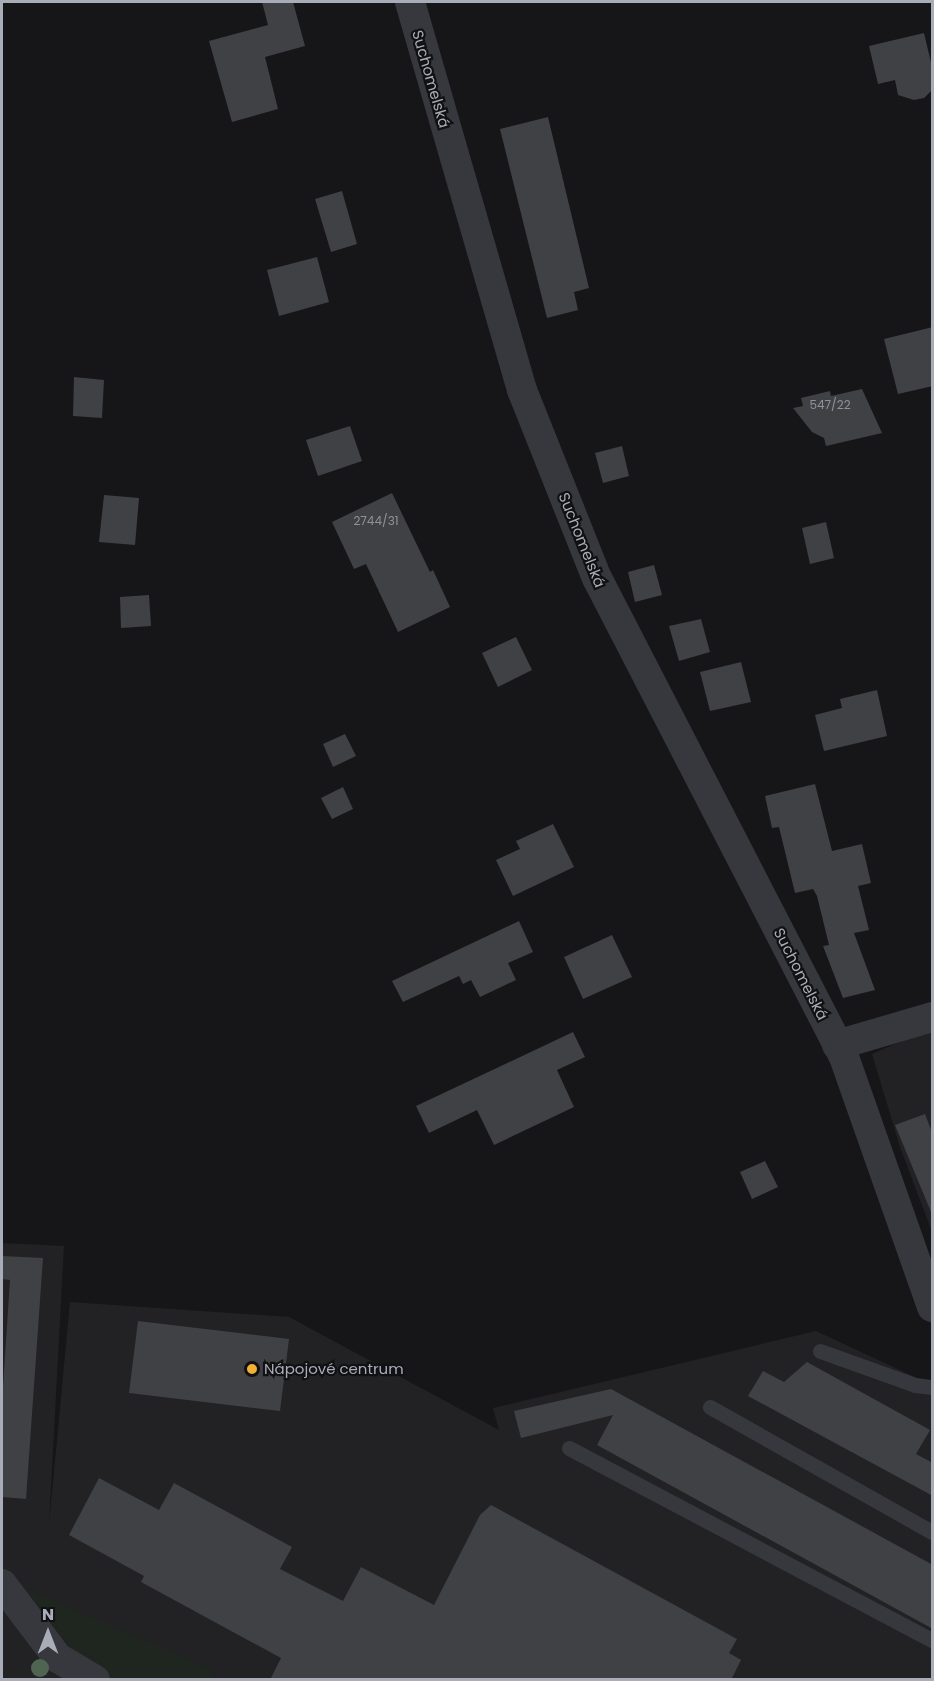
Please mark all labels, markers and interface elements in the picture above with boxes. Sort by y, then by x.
street label: Suchomelská [408,28,454,130]
house number: 547/22 [809,398,851,412]
street label: Suchomelská [555,490,609,590]
house number: 2744/31 [353,514,399,528]
street label: Suchomelská [770,925,832,1023]
place label: Nápojové centrum [264,1360,404,1378]
marker: Nápojové centrum [245,1362,259,1376]
north arrow [18,1603,78,1663]
text: N [42,1603,54,1626]

